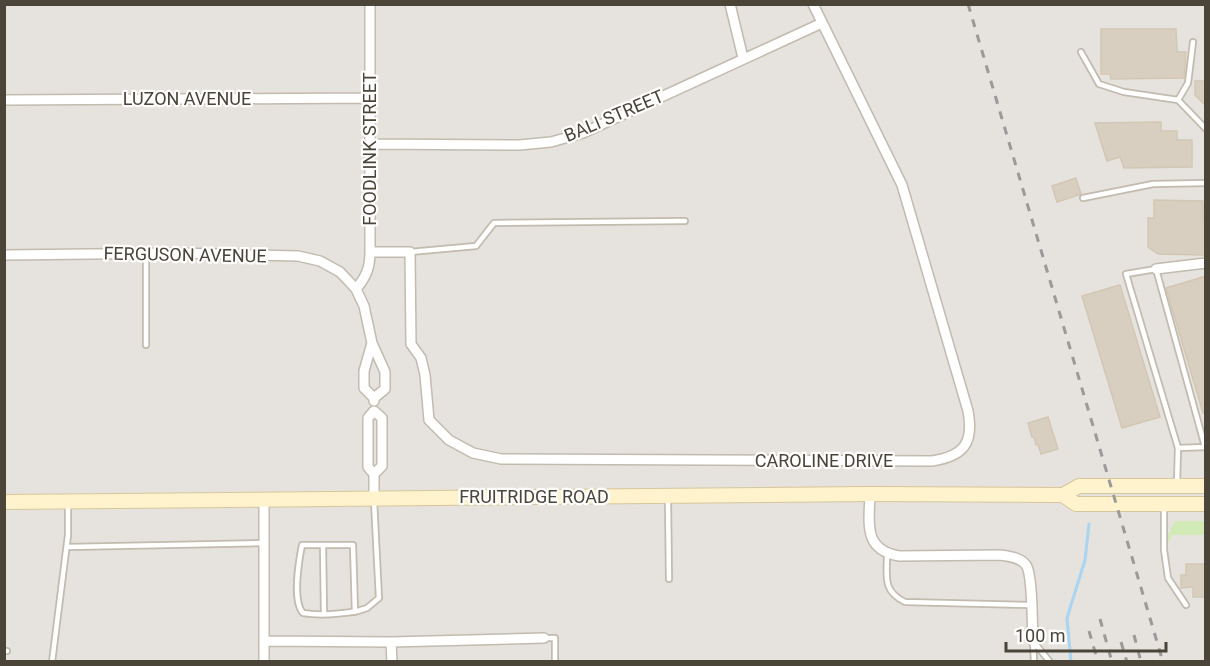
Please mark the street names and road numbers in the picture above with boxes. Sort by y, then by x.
street label: FOODLINK STREET [359,72,380,226]
street label: BALI STREET [561,85,667,146]
street label: LUZON AVENUE [123,88,251,109]
street label: FERGUSON AVENUE [103,243,267,266]
street label: CAROLINE DRIVE [755,450,893,471]
street label: FRUITRIDGE ROAD [459,486,609,507]

